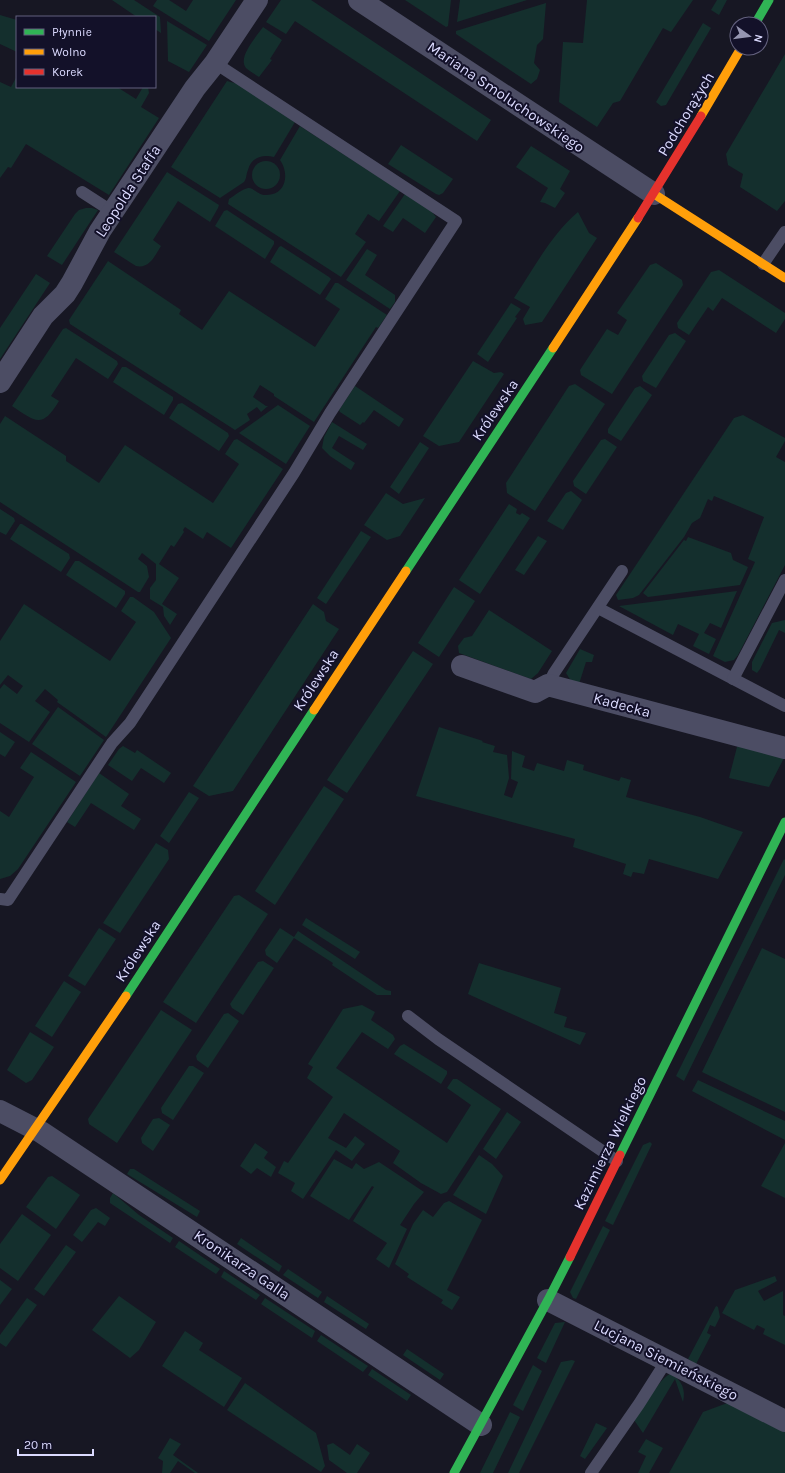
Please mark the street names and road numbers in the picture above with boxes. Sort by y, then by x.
street label: Mariana Smoluchowskiego [424,38,588,156]
street label: Podchorążych [654,69,718,159]
street label: Leopolda Staffa [92,142,164,240]
street label: Królewska [468,376,522,444]
street label: Królewska [289,646,343,714]
street label: Kadecka [591,689,653,721]
street label: Królewska [111,917,165,985]
street label: Kazimierza Wielkiego [570,1073,650,1213]
street label: Kronikarza Galla [191,1226,293,1304]
street label: Lucjana Siemieńskiego [591,1316,741,1404]

